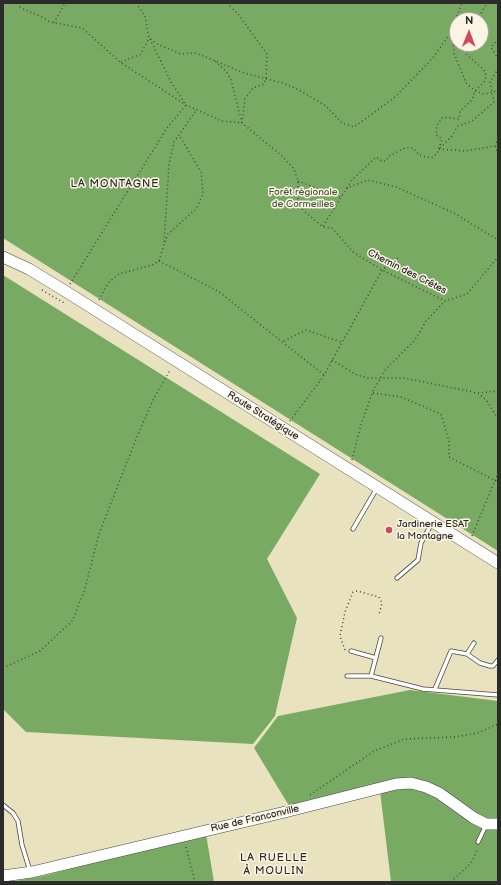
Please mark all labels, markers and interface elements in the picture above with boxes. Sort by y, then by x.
north arrow [449,12,489,52]
text: N [465,14,473,27]
district label: LA MONTAGNE [71,177,159,191]
park label: Forêt régionale de Cormeilles [268,186,338,210]
street label: Chemin des Crêtes [366,247,448,297]
street label: Route Stratégique [225,389,301,443]
place label: Jardinerie ESAT la Montagne [397,518,469,542]
marker: Jardinerie ESAT la Montagne [384,525,394,535]
street label: Rue de Franconville [210,803,300,835]
district label: LA RUELLE À MOULIN [240,851,308,877]

